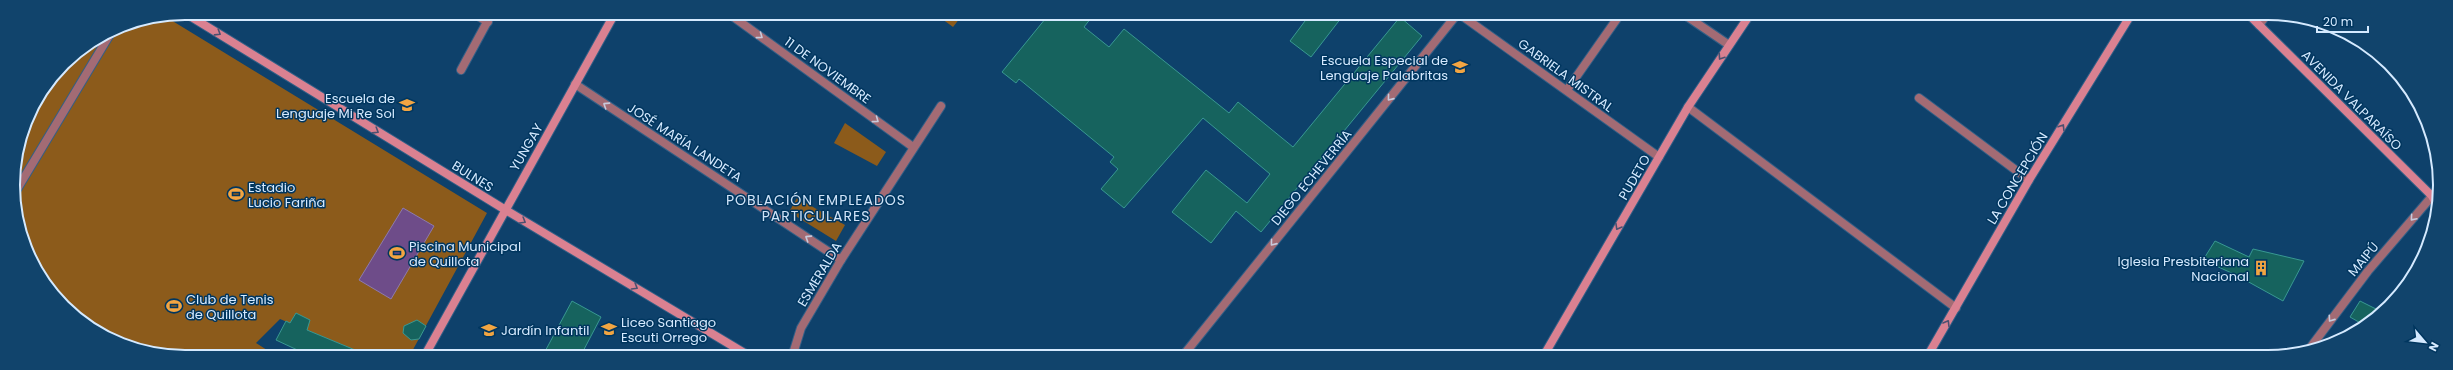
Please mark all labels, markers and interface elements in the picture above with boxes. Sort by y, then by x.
scale bar [2317,8,2368,34]
text: 20 m [2323,13,2353,30]
one-way arrow [214,29,221,36]
one-way arrow [755,31,762,38]
street label: 11 DE NOVIEMBRE [781,32,875,108]
street label: GABRIELA MISTRAL [1514,34,1618,117]
street label: AVENIDA VALPARAÍSO [2297,46,2406,155]
place label: Escuela Especial de Lenguaje Palabritas [1320,51,1448,85]
one-way arrow [1718,53,1726,60]
school or university icon: Escuela Especial de Lenguaje Palabritas [1451,58,1469,76]
place label: Escuela de Lenguaje Mi Re Sol [276,89,395,123]
one-way arrow [1387,94,1394,101]
school or university icon: Escuela de Lenguaje Mi Re Sol [398,96,416,114]
street label: JOSÉ MARÍA LANDETA [624,98,746,187]
one-way arrow [604,103,611,110]
one-way arrow [872,115,879,122]
street label: YUNGAY [505,120,548,175]
one-way arrow [2057,124,2064,131]
street label: DIEGO ECHEVERRÍA [1267,125,1356,229]
one-way arrow [372,126,379,133]
street label: LA CONCEPCIÓN [1982,129,2052,228]
street label: PUDETO [1614,151,1655,203]
street label: BULNES [448,156,497,197]
place label: Estadio Lucio Fariña [248,178,325,212]
sports icon: Estadio Lucio Fariña [227,185,245,203]
district label: POBLACIÓN EMPLEADOS PARTICULARES [726,190,906,226]
one-way arrow [2411,213,2418,221]
one-way arrow [519,216,526,223]
one-way arrow [1616,223,1623,230]
one-way arrow [806,236,813,243]
place label: Piscina Municipal de Quillota [409,237,521,271]
street label: ESMERALDA [793,238,846,310]
street label: MAIPÚ [2343,238,2383,281]
one-way arrow [1271,239,1278,246]
sports icon: Piscina Municipal de Quillota [388,244,406,262]
place label: Iglesia Presbiteriana Nacional [2118,252,2249,286]
building icon: Iglesia Presbiteriana Nacional [2252,259,2270,277]
one-way arrow [631,283,638,290]
place label: Club de Tenis de Quillota [186,290,274,324]
sports icon: Club de Tenis de Quillota [165,297,183,315]
place label: Liceo Santiago Escuti Orrego [621,313,716,347]
one-way arrow [2329,314,2336,321]
school or university icon: Liceo Santiago Escuti Orrego [600,320,618,338]
one-way arrow [1942,320,1949,327]
school or university icon: Jardín Infantil [480,321,498,339]
place label: Jardín Infantil [501,321,589,340]
north arrow [2405,322,2445,362]
text: N [2425,339,2443,354]

